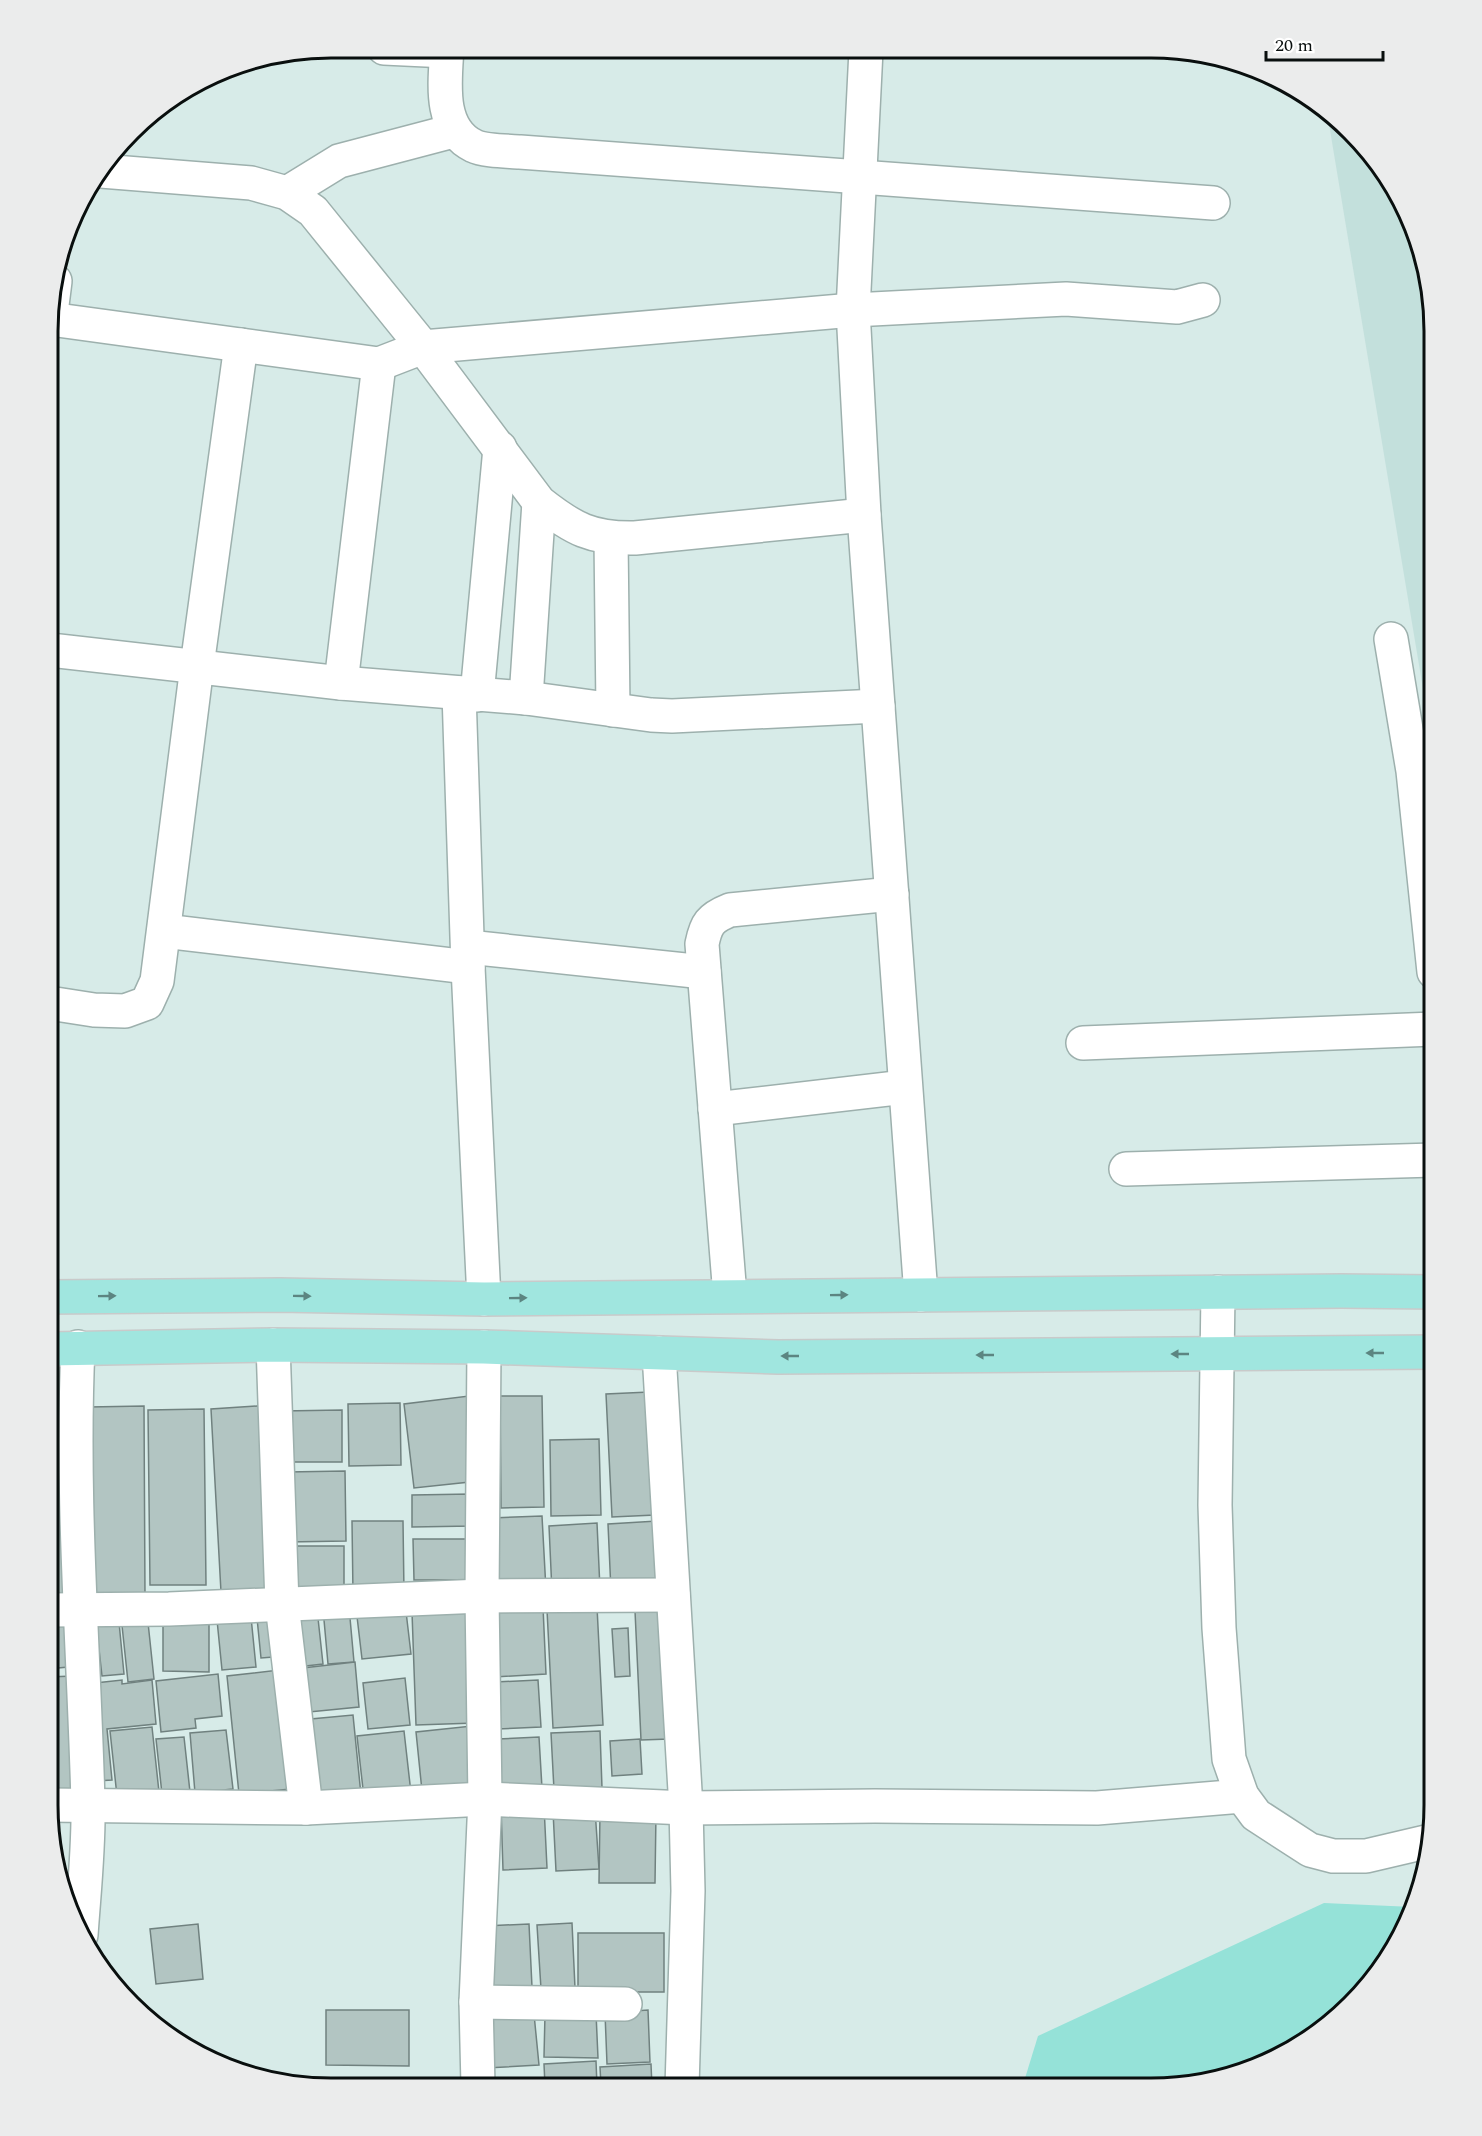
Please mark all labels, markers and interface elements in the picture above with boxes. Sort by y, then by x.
scale bar [1266,24,1383,62]
text: 20 m [1275,32,1313,59]
one-way arrow [830,1290,849,1300]
one-way arrow [98,1291,117,1301]
one-way arrow [293,1291,312,1300]
one-way arrow [509,1294,528,1303]
one-way arrow [1366,1348,1385,1358]
one-way arrow [1171,1349,1190,1359]
one-way arrow [976,1350,995,1360]
one-way arrow [781,1352,800,1361]

